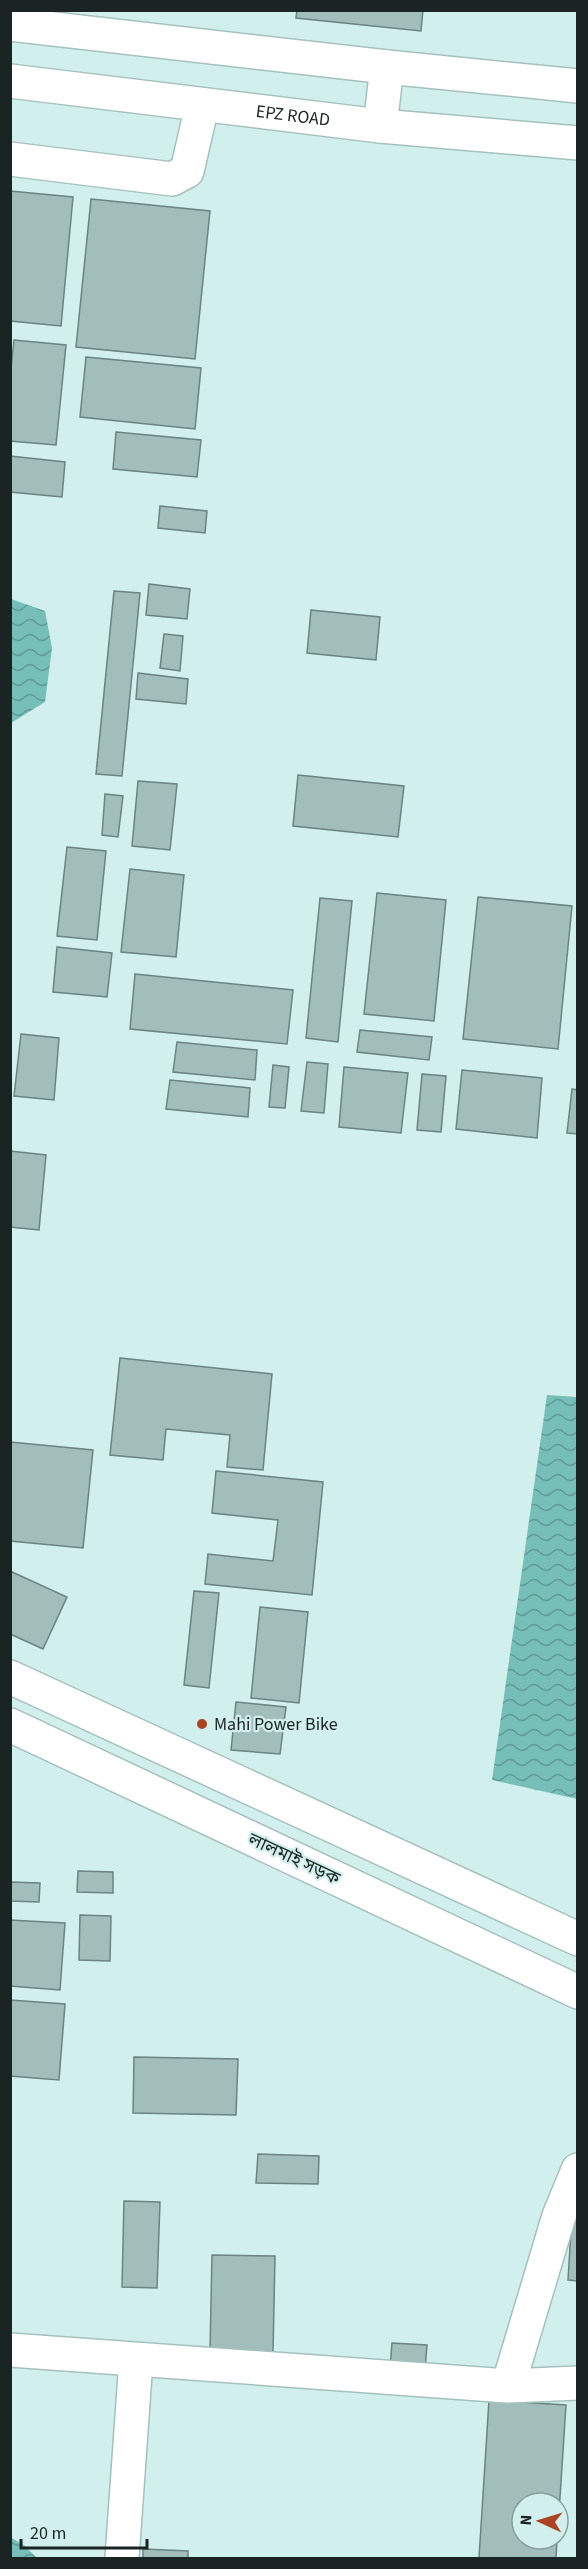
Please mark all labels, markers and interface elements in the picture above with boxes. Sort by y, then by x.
street label: EPZ ROAD [254,99,331,132]
place label: Mahi Power Bike [214,1712,338,1737]
marker: Mahi Power Bike [195,1717,209,1731]
street label: লালমাই সড়ক [243,1826,344,1891]
north arrow [510,2491,570,2551]
scale bar [21,2512,147,2550]
text: N [515,2514,537,2526]
text: 20 m [30,2521,66,2546]

